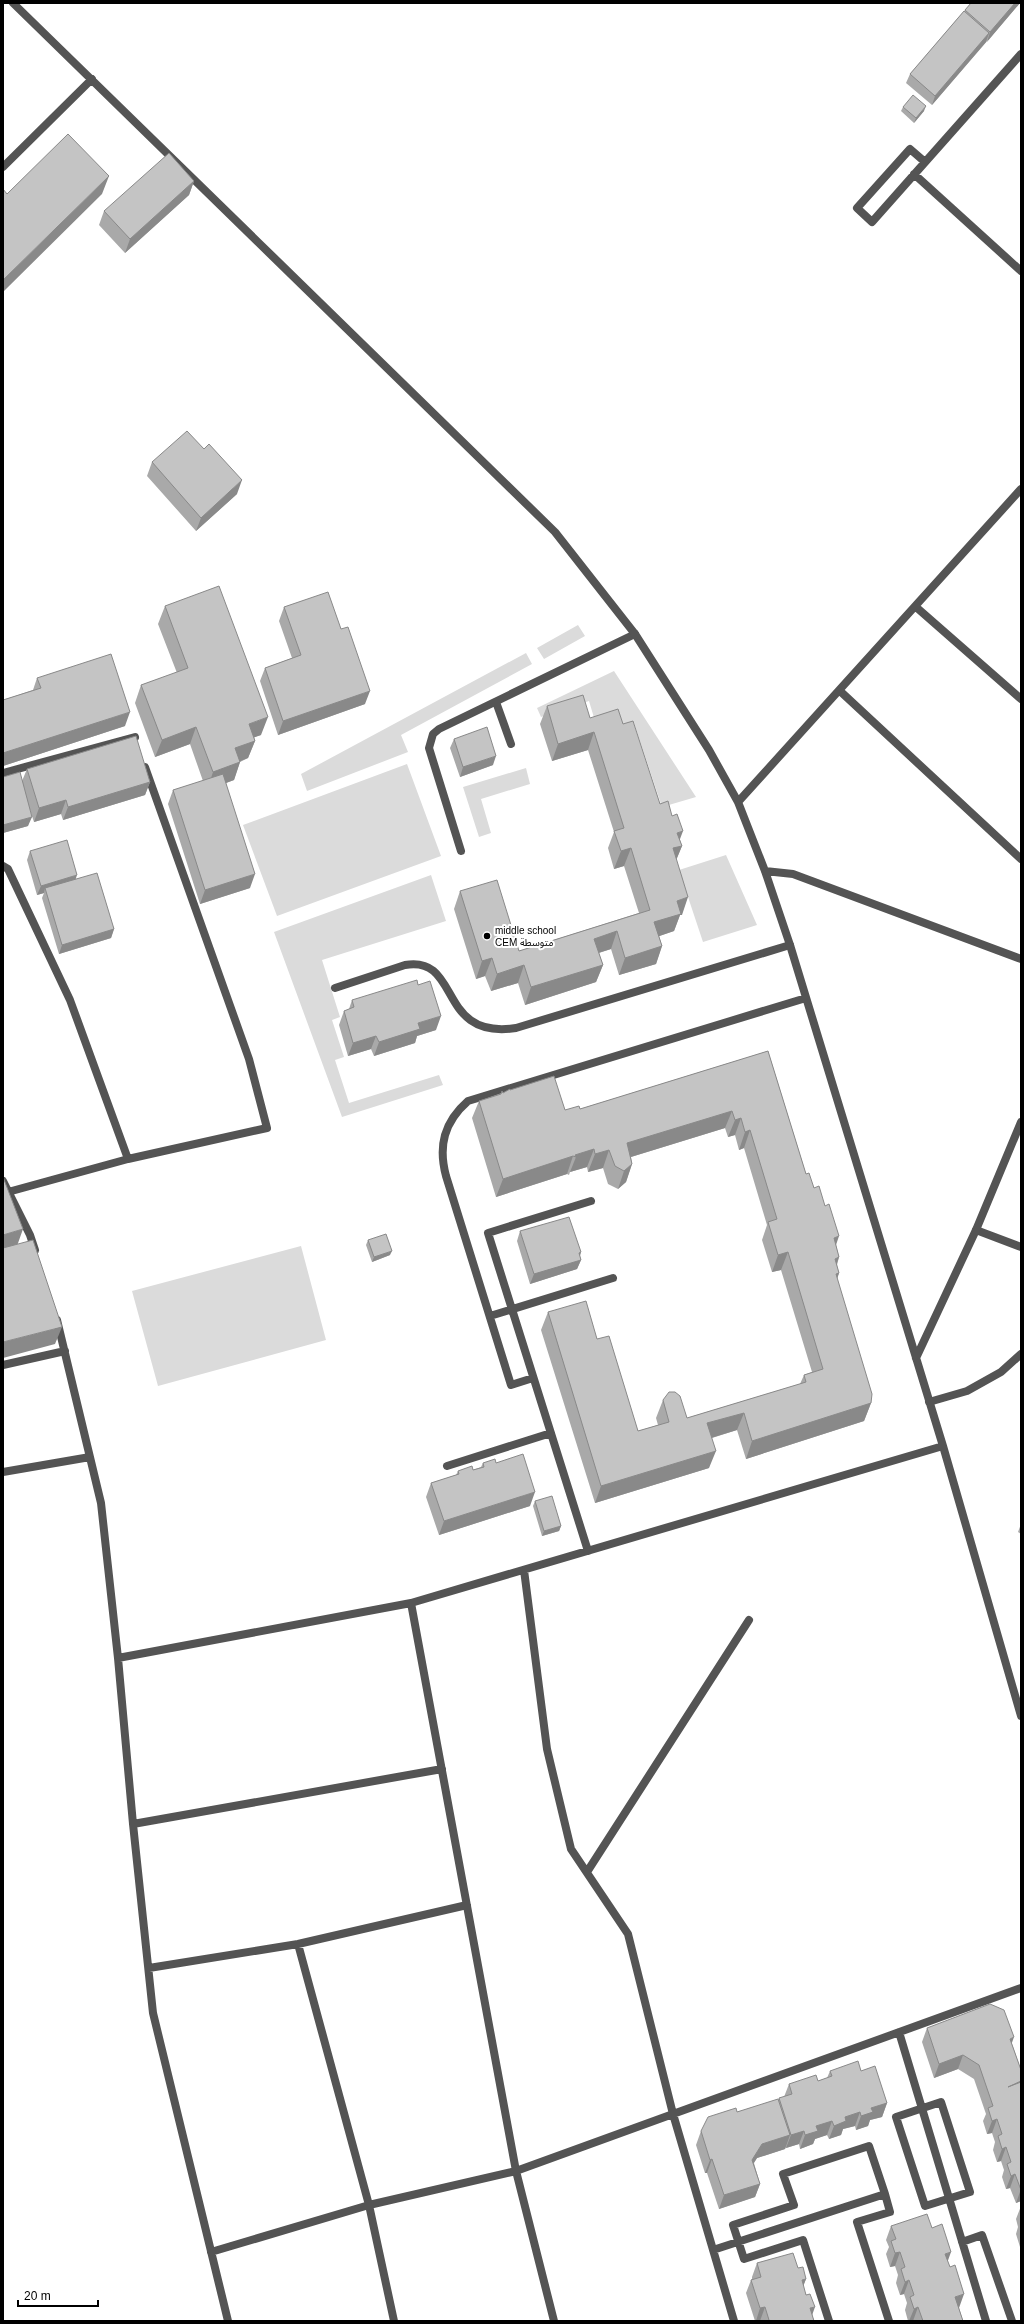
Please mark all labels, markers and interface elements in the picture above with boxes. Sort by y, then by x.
place label: middle school CEM متوسطة [495,925,556,949]
marker: middle school CEM متوسطة [482,931,492,941]
scale bar [18,2282,98,2308]
text: 20 m [24,2289,51,2303]

